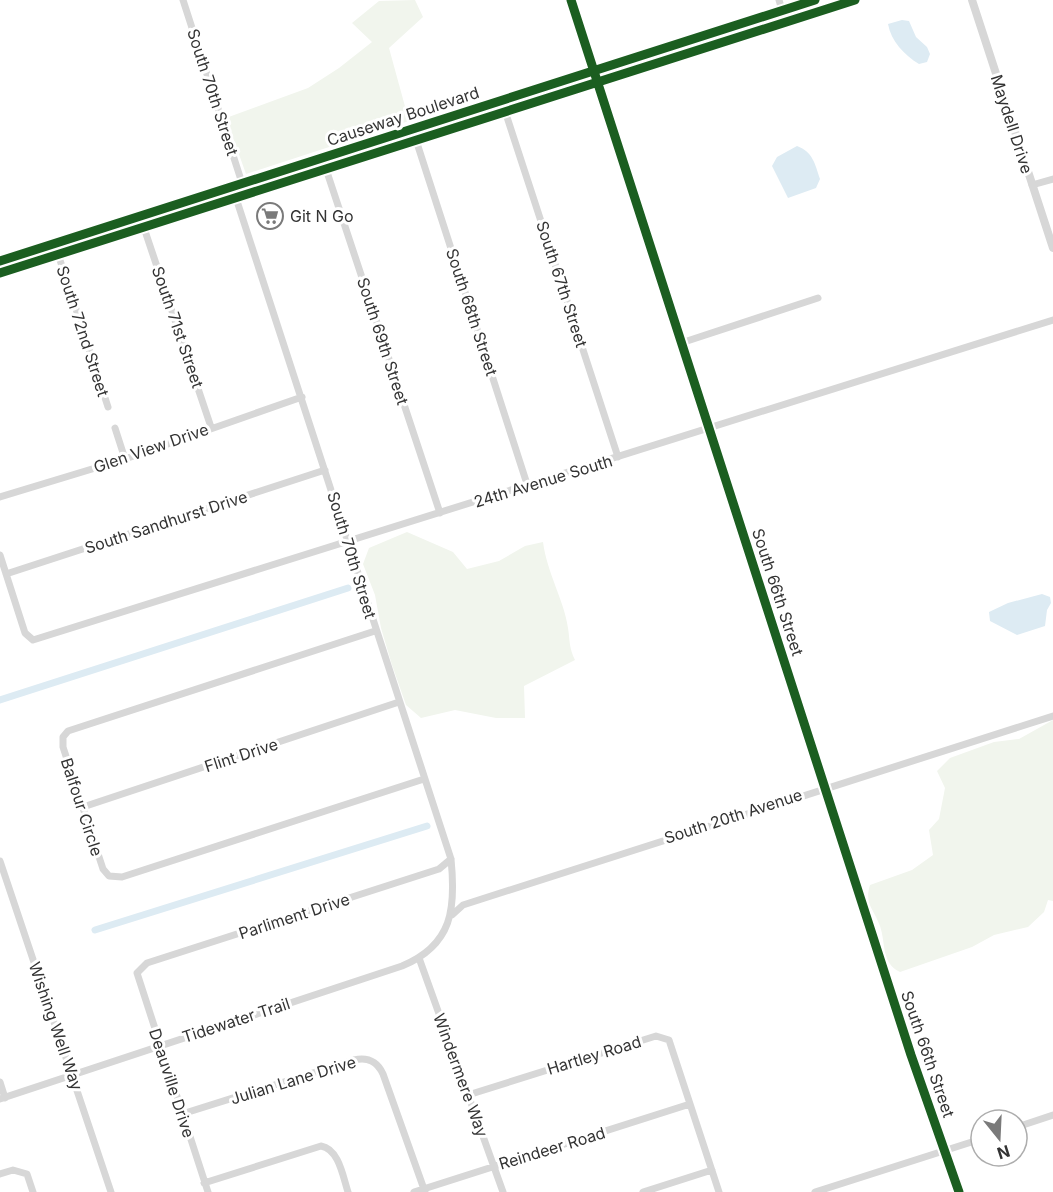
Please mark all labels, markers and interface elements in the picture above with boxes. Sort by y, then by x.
street label: South 70th Street [183,26,243,158]
street label: Maydell Drive [987,72,1037,176]
street label: Causeway Boulevard [324,82,482,150]
supermarket icon: Git N Go [255,201,285,231]
place label: Git N Go [290,206,354,226]
street label: South 67th Street [532,218,592,350]
street label: South 68th Street [442,246,502,378]
street label: South 72nd Street [52,263,114,399]
street label: South 71st Street [148,264,208,390]
street label: South 69th Street [353,275,413,407]
street label: Glen View Drive [91,419,211,477]
street label: 24th Avenue South [471,450,615,512]
street label: South Sandhurst Drive [82,486,250,558]
street label: South 70th Street [323,489,381,621]
street label: South 66th Street [748,526,808,658]
street label: Flint Drive [202,734,280,776]
street label: Balfour Circle [57,755,107,859]
street label: South 20th Avenue [661,784,805,848]
street label: Parliment Drive [236,889,352,943]
street label: Wishing Well Way [25,959,87,1093]
street label: South 66th Street [897,988,959,1120]
street label: Tidewater Trail [180,993,292,1047]
street label: Windermere Way [429,1010,493,1140]
street label: Deauville Drive [145,1026,199,1140]
street label: Hartley Road [545,1031,643,1079]
street label: Julian Lane Drive [228,1051,358,1109]
north arrow [969,1108,1029,1168]
street label: Reindeer Road [496,1122,608,1174]
text: N [995,1141,1013,1164]

